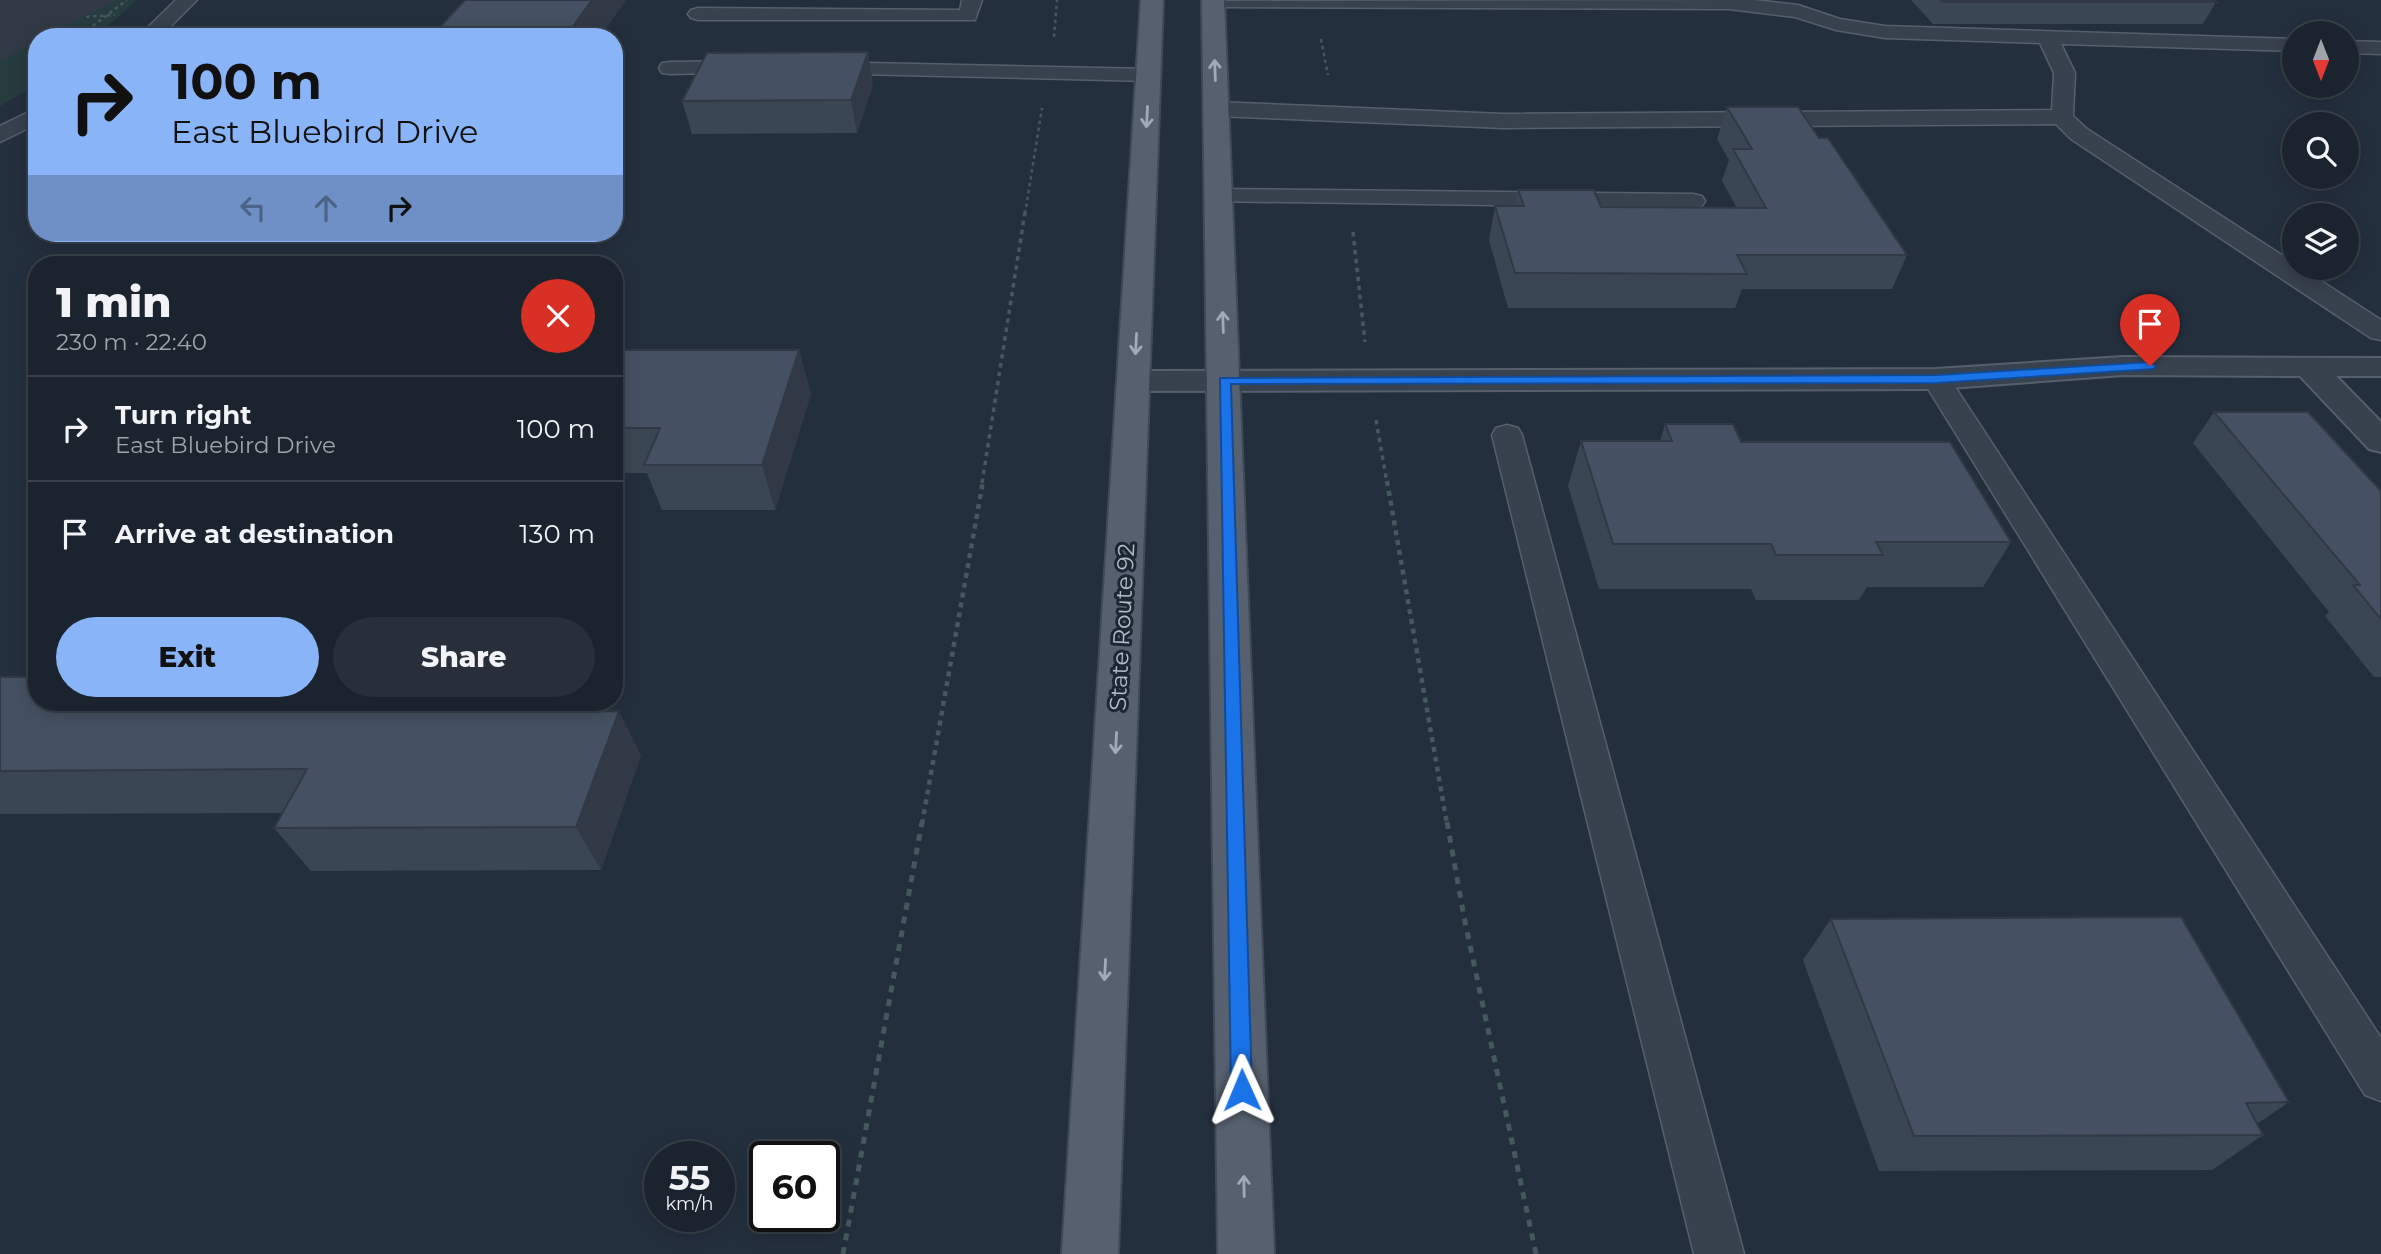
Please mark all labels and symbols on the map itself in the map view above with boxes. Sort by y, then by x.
north arrow [2282,21,2359,98]
one-way arrow [1208,58,1222,81]
one-way arrow [1140,105,1153,128]
pin [2120,294,2180,366]
one-way arrow [1216,310,1229,333]
one-way arrow [1130,333,1143,356]
street label: State Route 92 [1104,542,1140,712]
one-way arrow [1110,731,1123,754]
one-way arrow [1098,958,1111,981]
position arrow [1205,1053,1279,1127]
speed limit sign: 60 [749,1141,840,1232]
one-way arrow [1237,1175,1251,1198]

